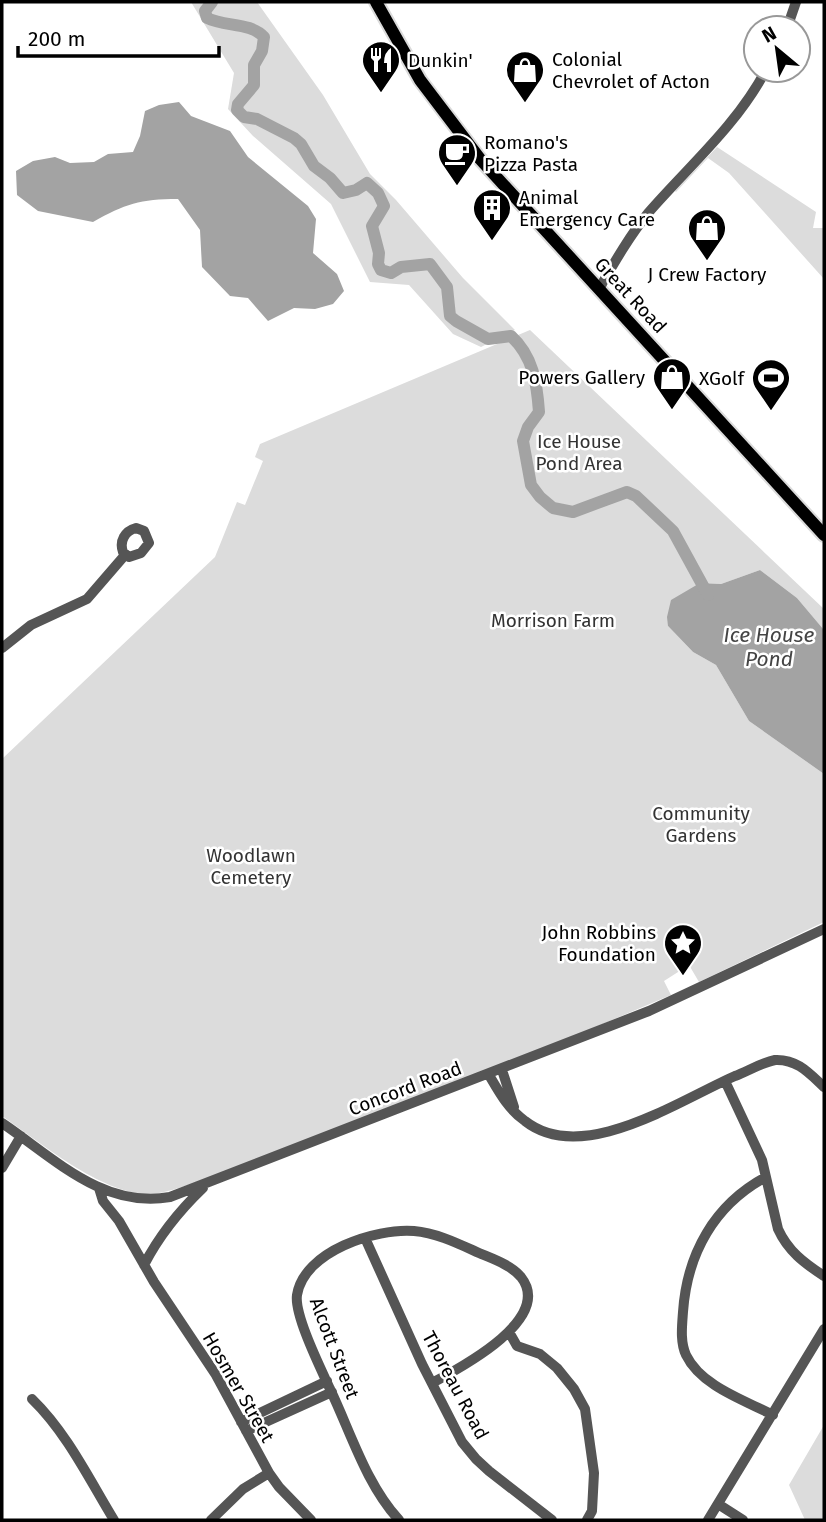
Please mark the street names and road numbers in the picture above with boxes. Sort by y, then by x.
street label: Great Road [590,253,671,338]
street label: Concord Road [345,1056,465,1121]
street label: Alcott Street [305,1294,364,1402]
street label: Thoreau Road [417,1327,494,1443]
street label: Hosmer Street [198,1328,279,1447]

